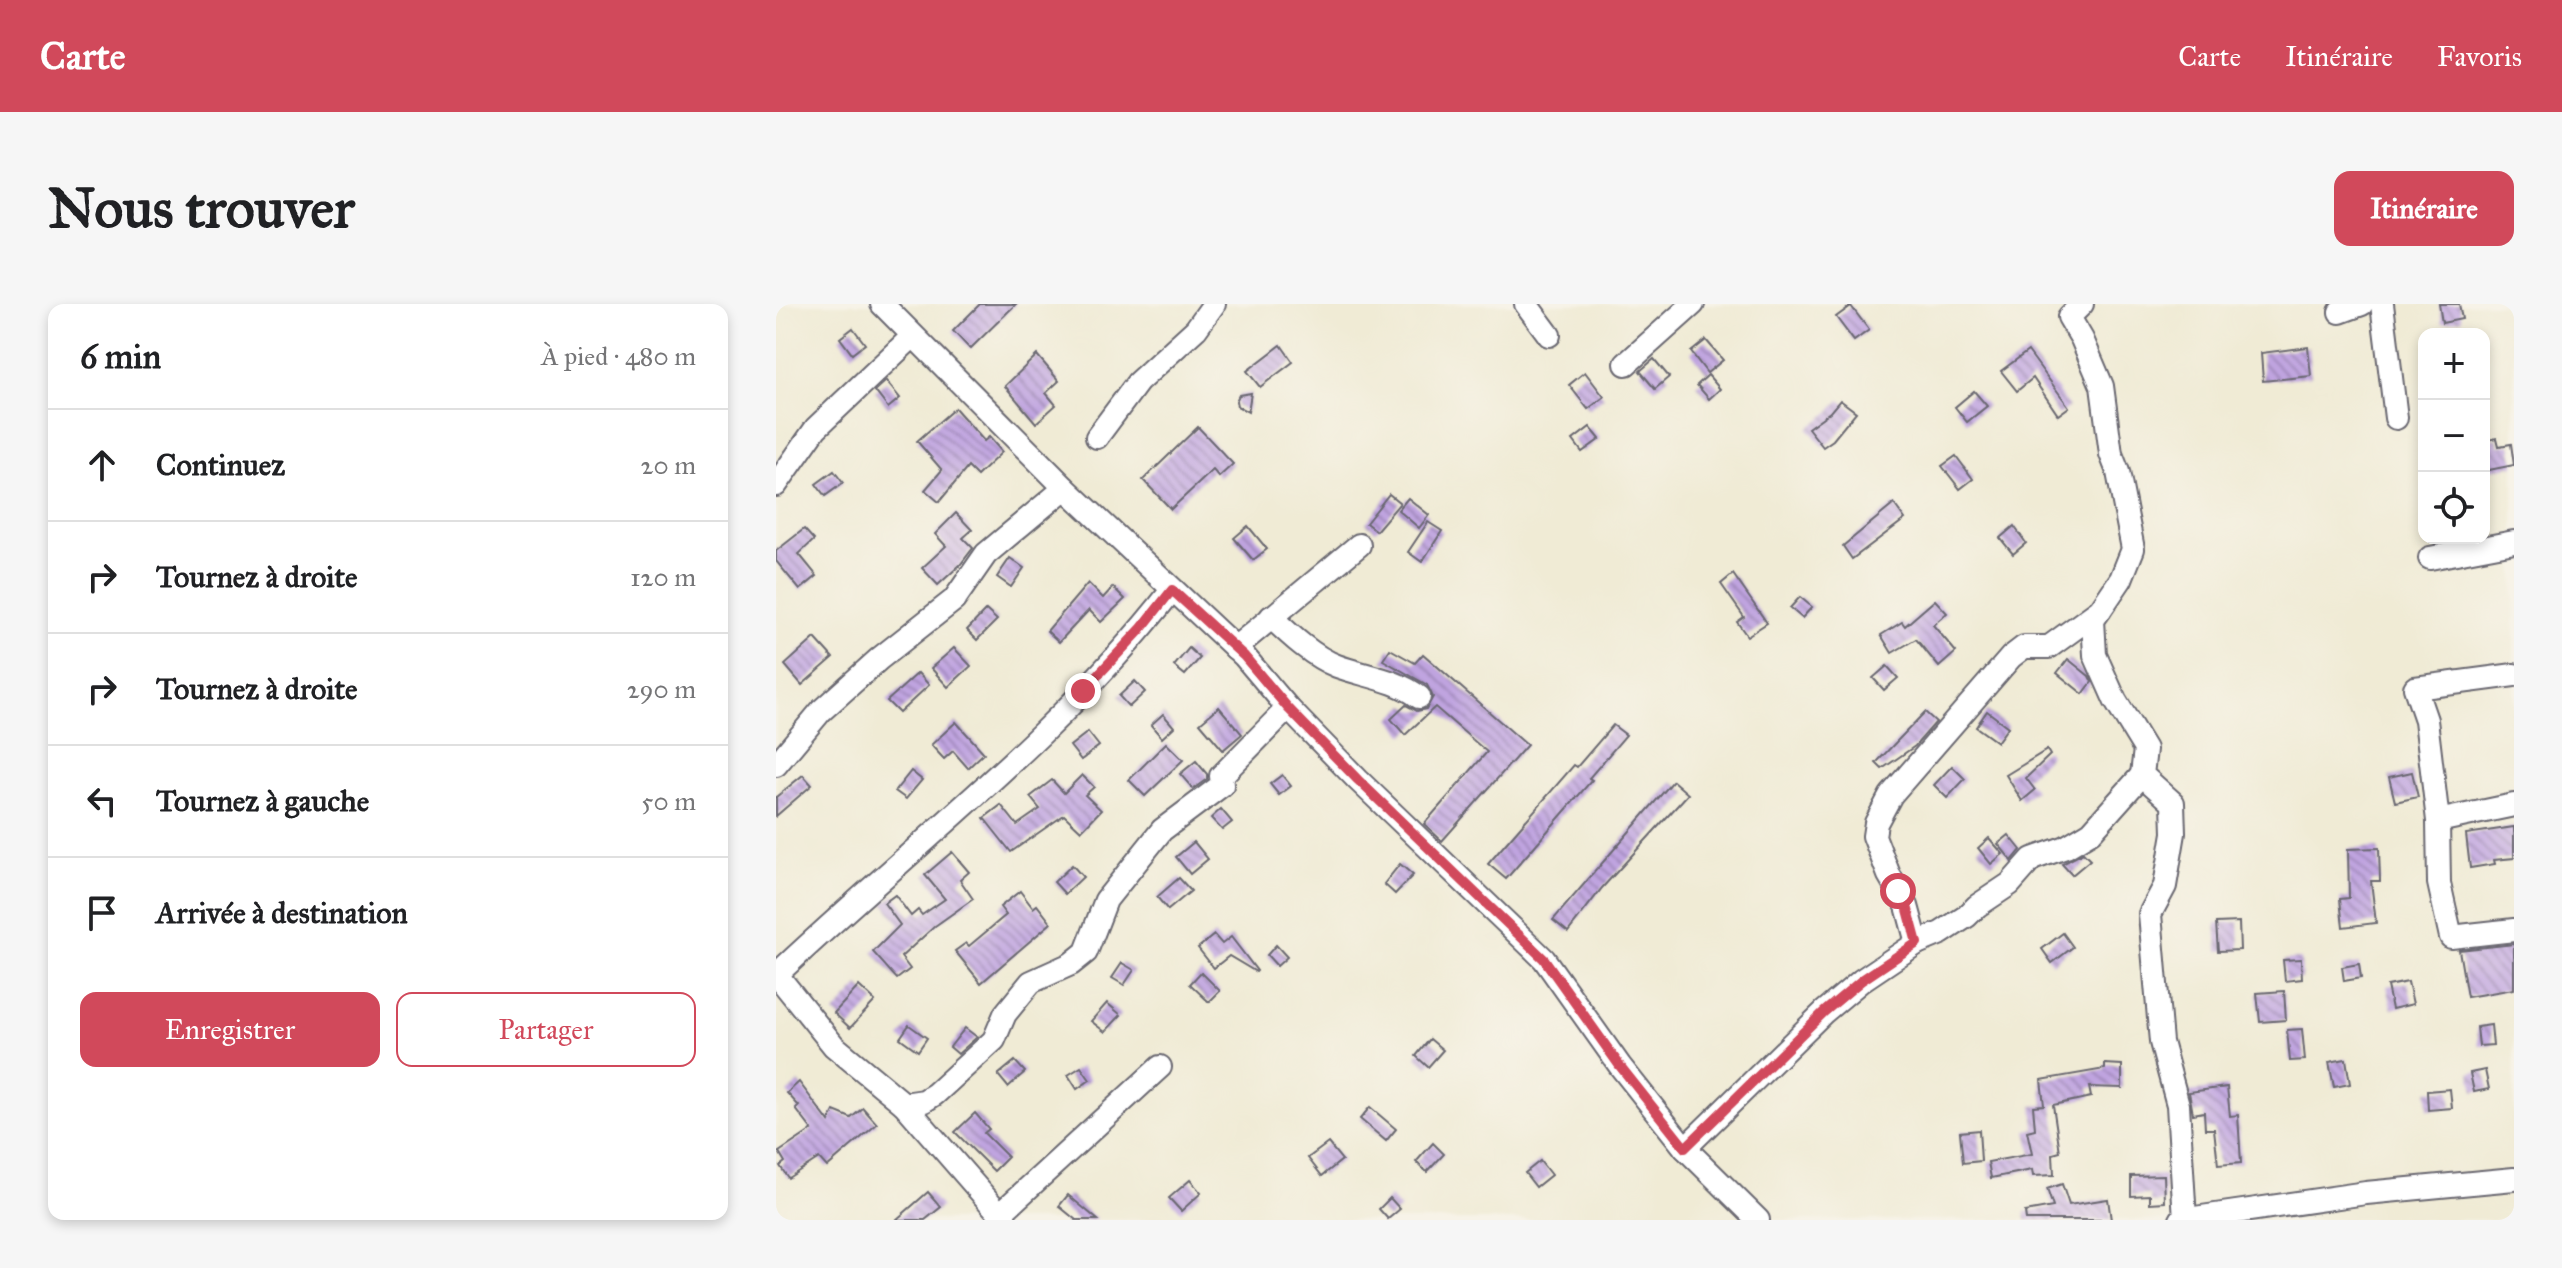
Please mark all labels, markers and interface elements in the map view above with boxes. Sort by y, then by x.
text: Carte [40,33,125,79]
text: Carte [2178,39,2241,74]
text: Itinéraire [2285,39,2393,74]
text: Favoris [2437,39,2522,74]
button: Itinéraire [2334,171,2514,246]
text: Nous trouver [48,174,355,242]
map controls [2418,328,2490,544]
button: + [2418,328,2490,400]
text: 6 min [80,336,161,377]
text: À pied · 480 m [541,340,696,372]
button: − [2418,400,2490,472]
icon: ahead [80,443,124,487]
text: Continuez [156,447,285,483]
text: 20 m [641,449,696,481]
button: locate [2418,472,2490,544]
icon: right [80,555,124,599]
text: Tournez à droite [156,559,358,595]
text: 120 m [630,561,696,593]
icon: right [80,667,124,711]
text: Tournez à droite [156,671,358,707]
text: 290 m [627,673,696,705]
route end [1065,673,1101,709]
icon: left [80,779,124,823]
text: Tournez à gauche [156,783,369,819]
text: 50 m [641,785,696,817]
route start [1880,873,1916,909]
icon: arrive [80,891,124,935]
text: Arrivée à destination [156,895,408,931]
button: Enregistrer [80,992,380,1067]
button: Partager [396,992,696,1067]

